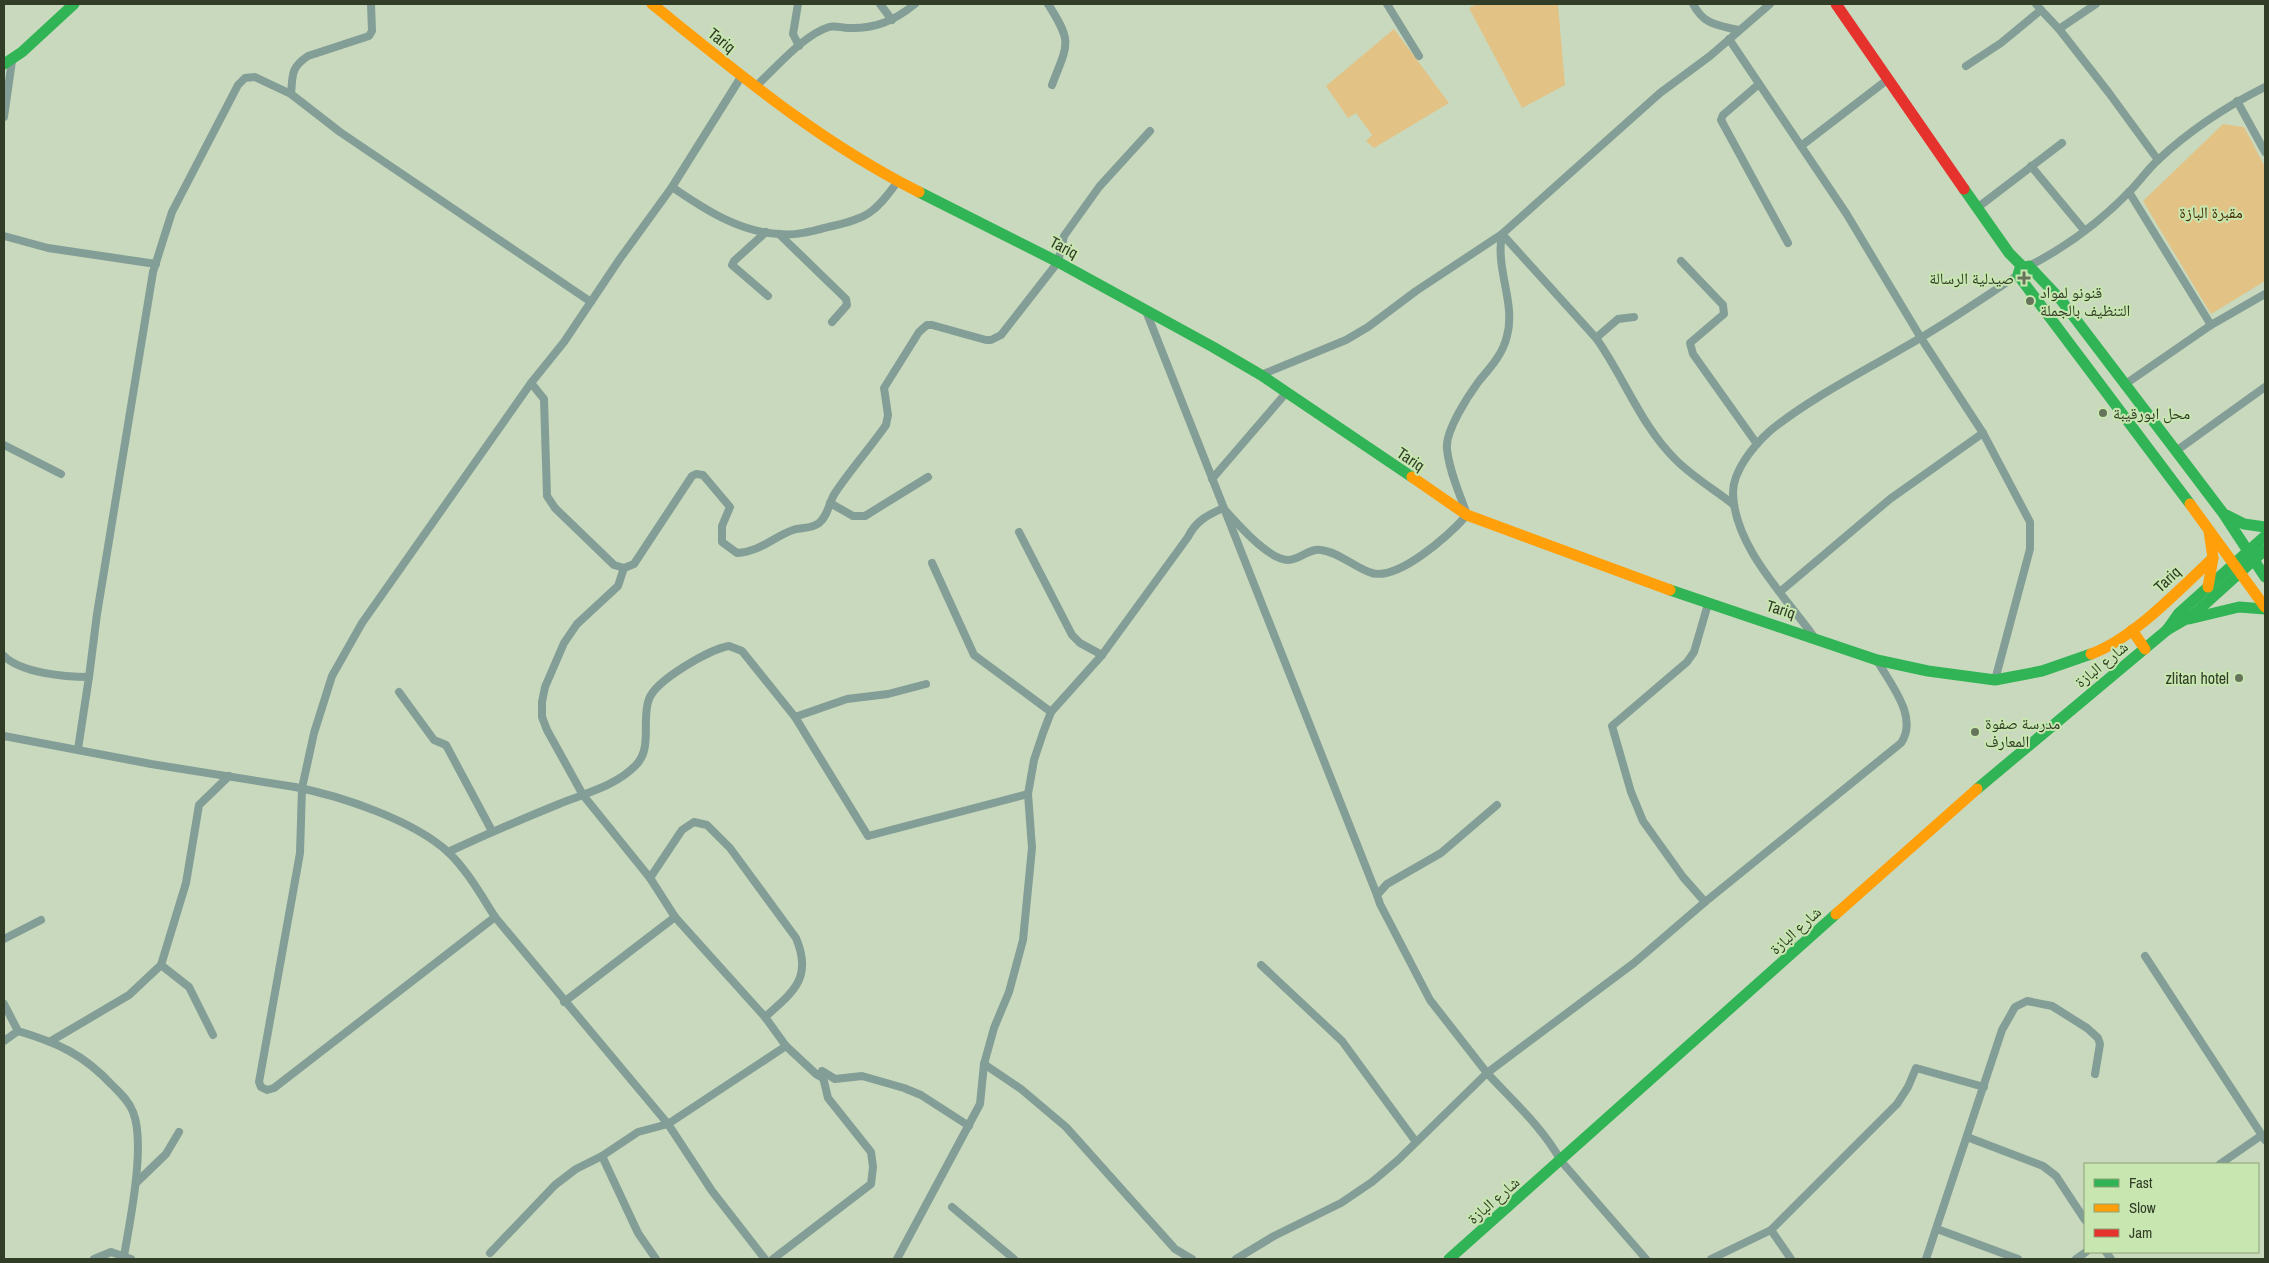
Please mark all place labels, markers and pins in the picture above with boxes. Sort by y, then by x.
place label: صيدلية الرسالة [1929,267,2014,289]
marker: صيدلية الرسالة [2018,272,2030,284]
place label: قنونو لمواد التنظيف بالجملة [2040,281,2130,321]
marker: قنونو لمواد التنظيف بالجملة [2024,295,2036,307]
place label: محل ابورقيبة [2113,402,2190,424]
marker: محل ابورقيبة [2097,407,2109,419]
place label: zlitan hotel [2166,667,2229,689]
marker: zlitan hotel [2233,672,2245,684]
place label: مدرسة صفوة المعارف [1985,712,2060,752]
marker: مدرسة صفوة المعارف [1969,726,1981,738]

